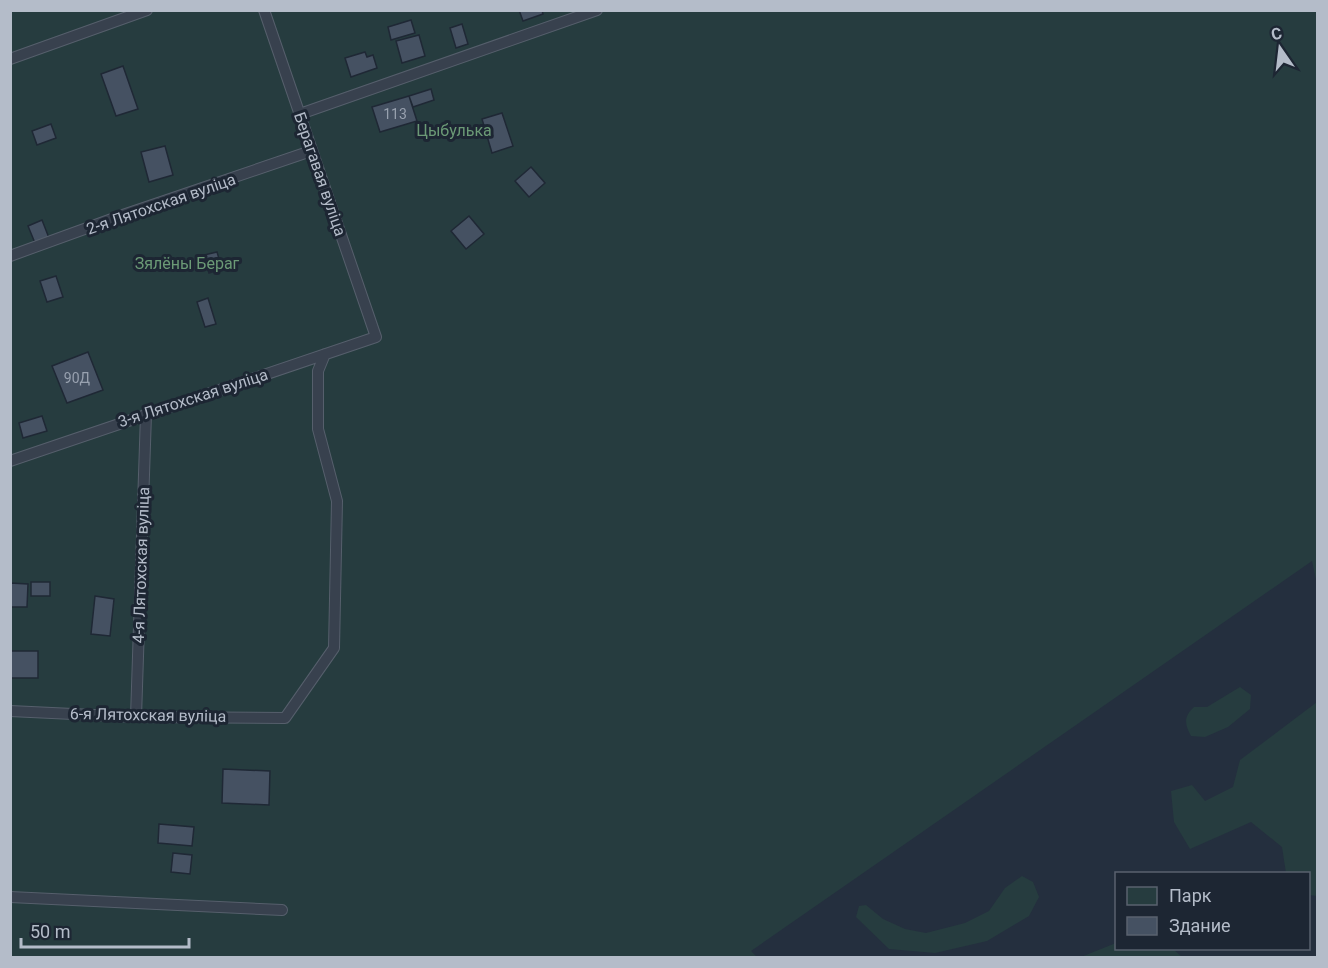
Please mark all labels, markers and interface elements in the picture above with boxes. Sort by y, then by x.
north arrow [1250,18,1310,78]
text: С [1269,23,1284,44]
house number: 113 [383,106,407,122]
street label: Берагавая вуліца [290,109,350,239]
park label: Цыбулька [416,121,492,140]
street label: 2-я Лятохская вуліца [84,170,238,238]
park label: Зялёны Бераг [135,254,240,273]
street label: 3-я Лятохская вуліца [116,365,270,431]
house number: 90Д [64,370,91,386]
street label: 4-я Лятохская вуліца [129,486,153,644]
street label: 6-я Лятохская вуліца [70,704,226,726]
legend [1115,872,1310,950]
text: Парк [1169,885,1212,906]
scale bar [21,911,189,949]
text: Здание [1169,915,1231,936]
text: 50 m [30,921,70,942]

